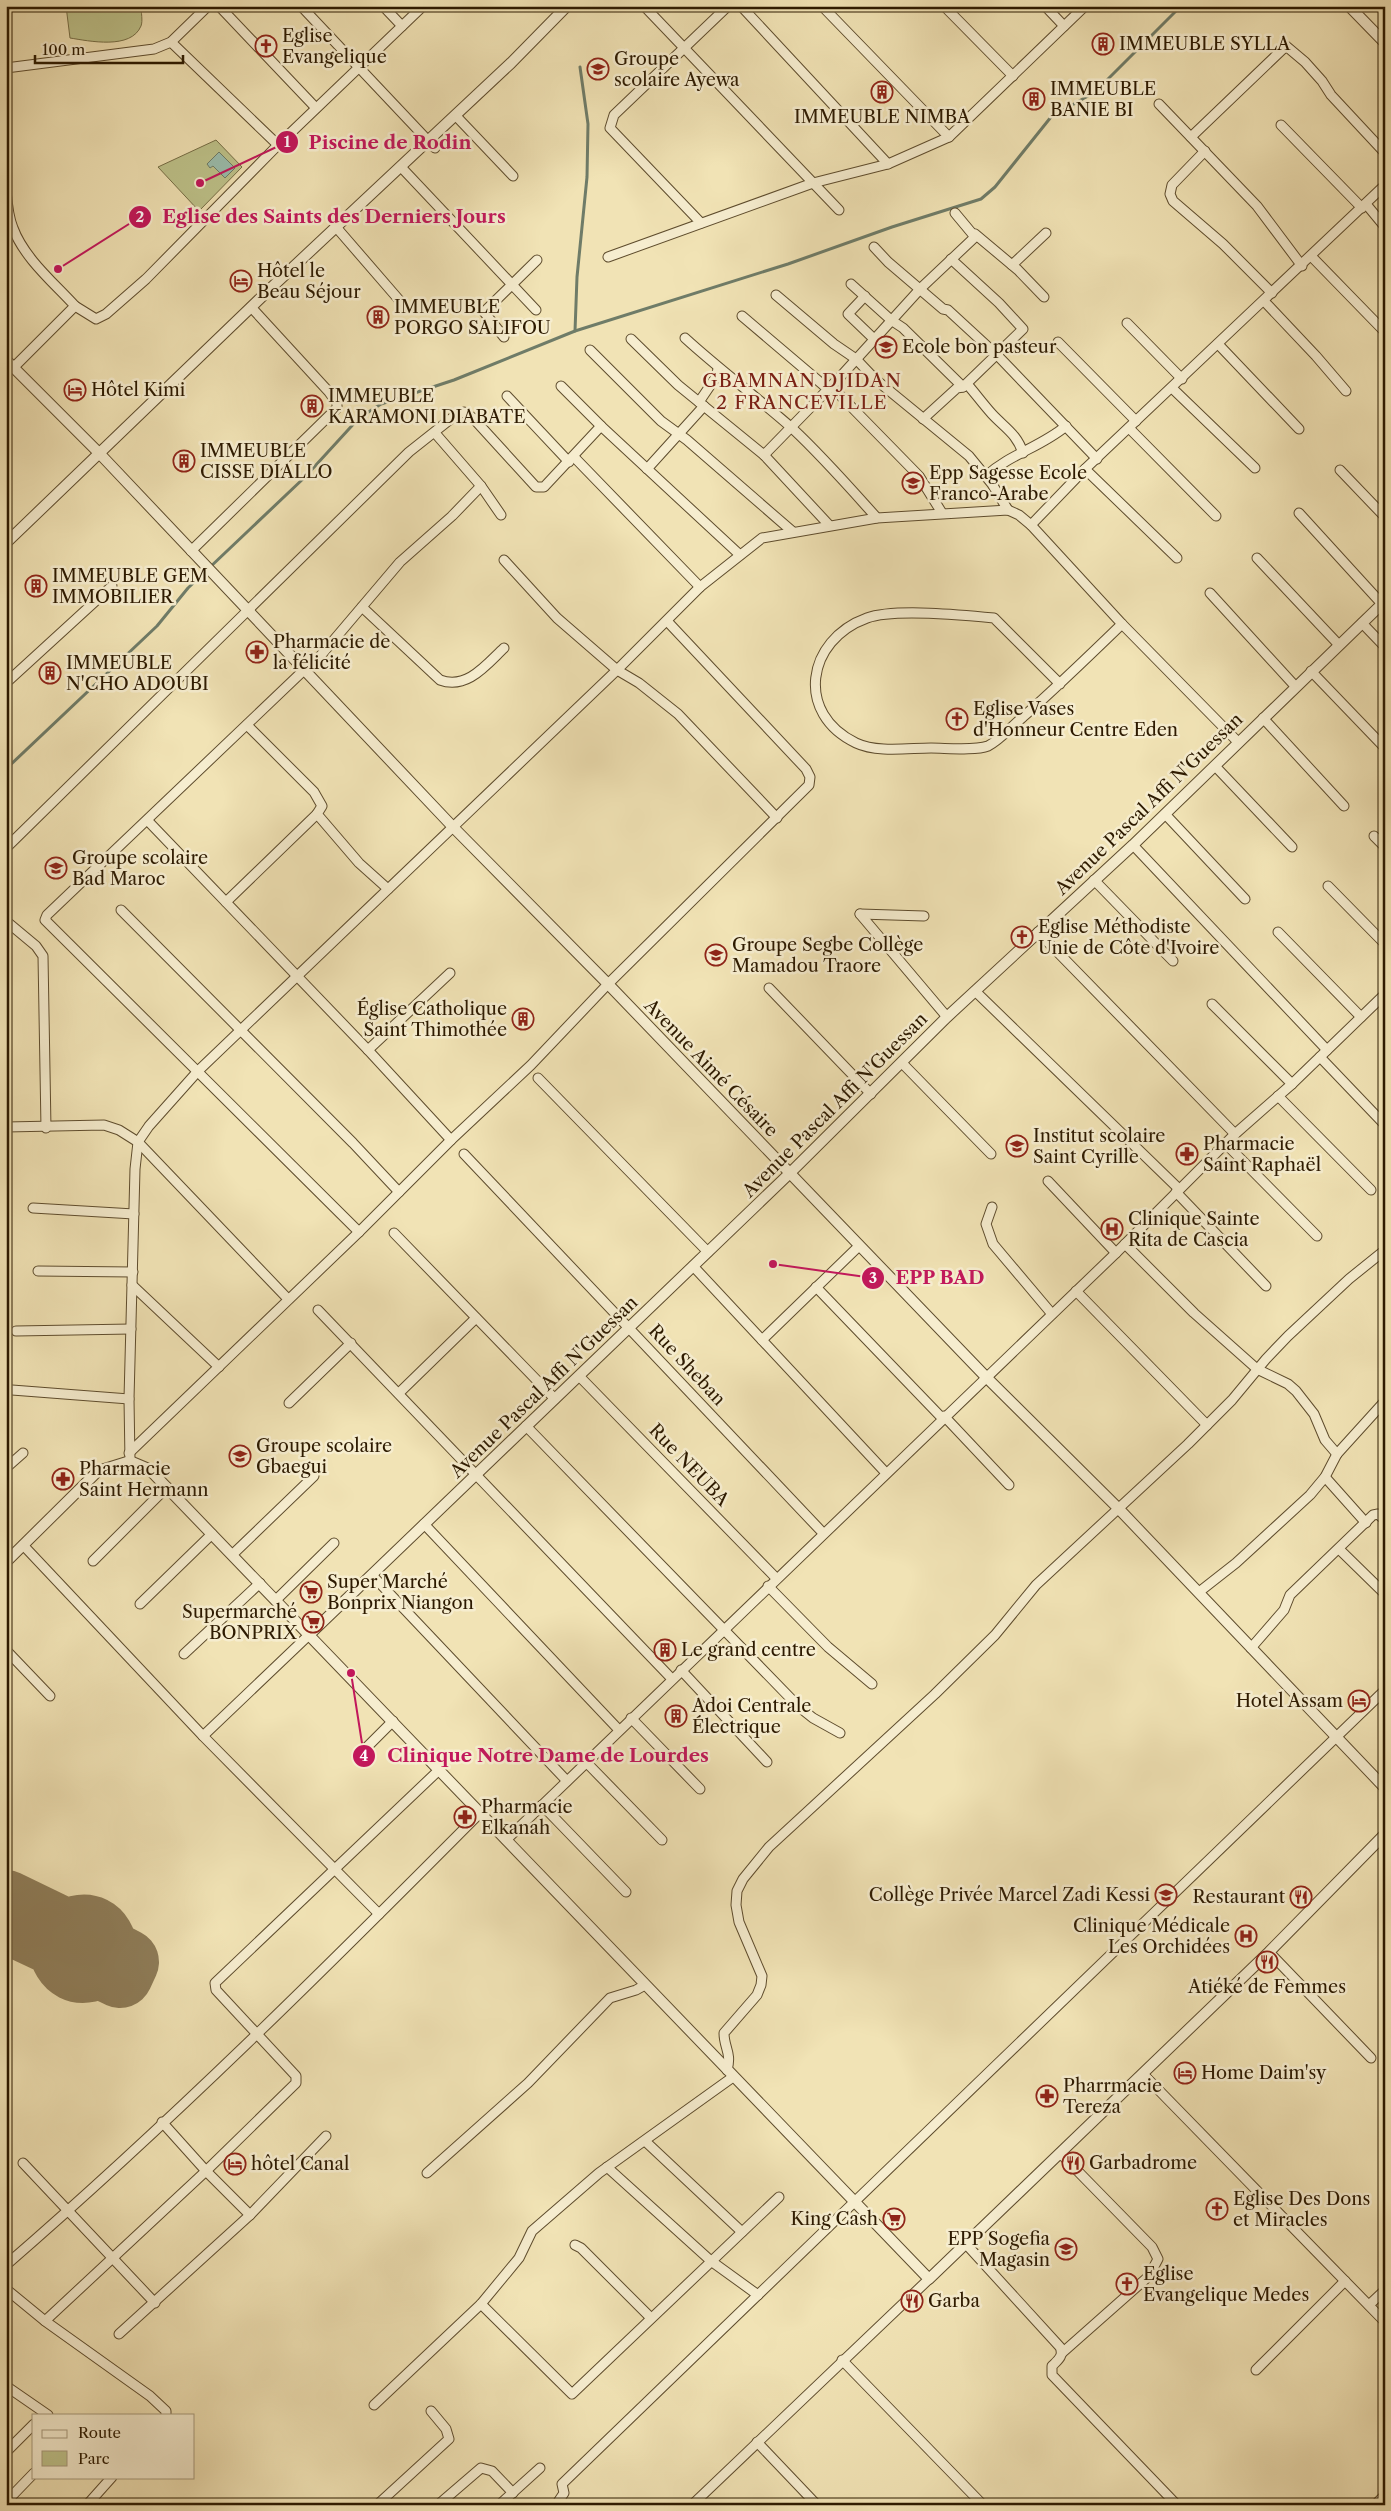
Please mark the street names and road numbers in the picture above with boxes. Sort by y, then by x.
street label: Avenue Pascal Affi N'Guessan [1050,708,1247,900]
street label: Avenue Aimé Césaire [639,994,782,1141]
street label: Avenue Pascal Affi N'Guessan [737,1008,932,1203]
street label: Avenue Pascal Affi N'Guessan [445,1291,642,1483]
street label: Rue Sheban [644,1320,730,1410]
street label: Rue NEUBA [644,1419,734,1511]

